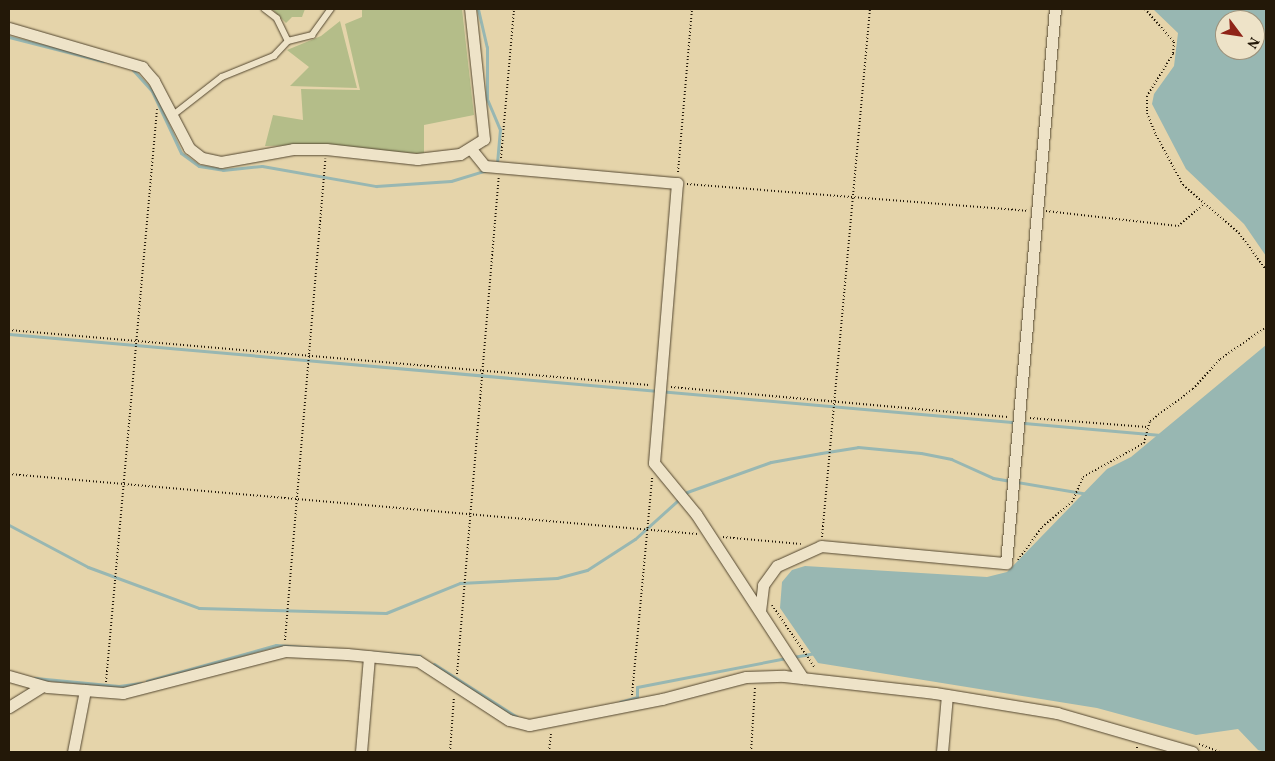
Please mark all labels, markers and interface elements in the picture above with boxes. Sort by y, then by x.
north arrow [1215,10,1265,60]
text: N [1242,33,1263,52]

